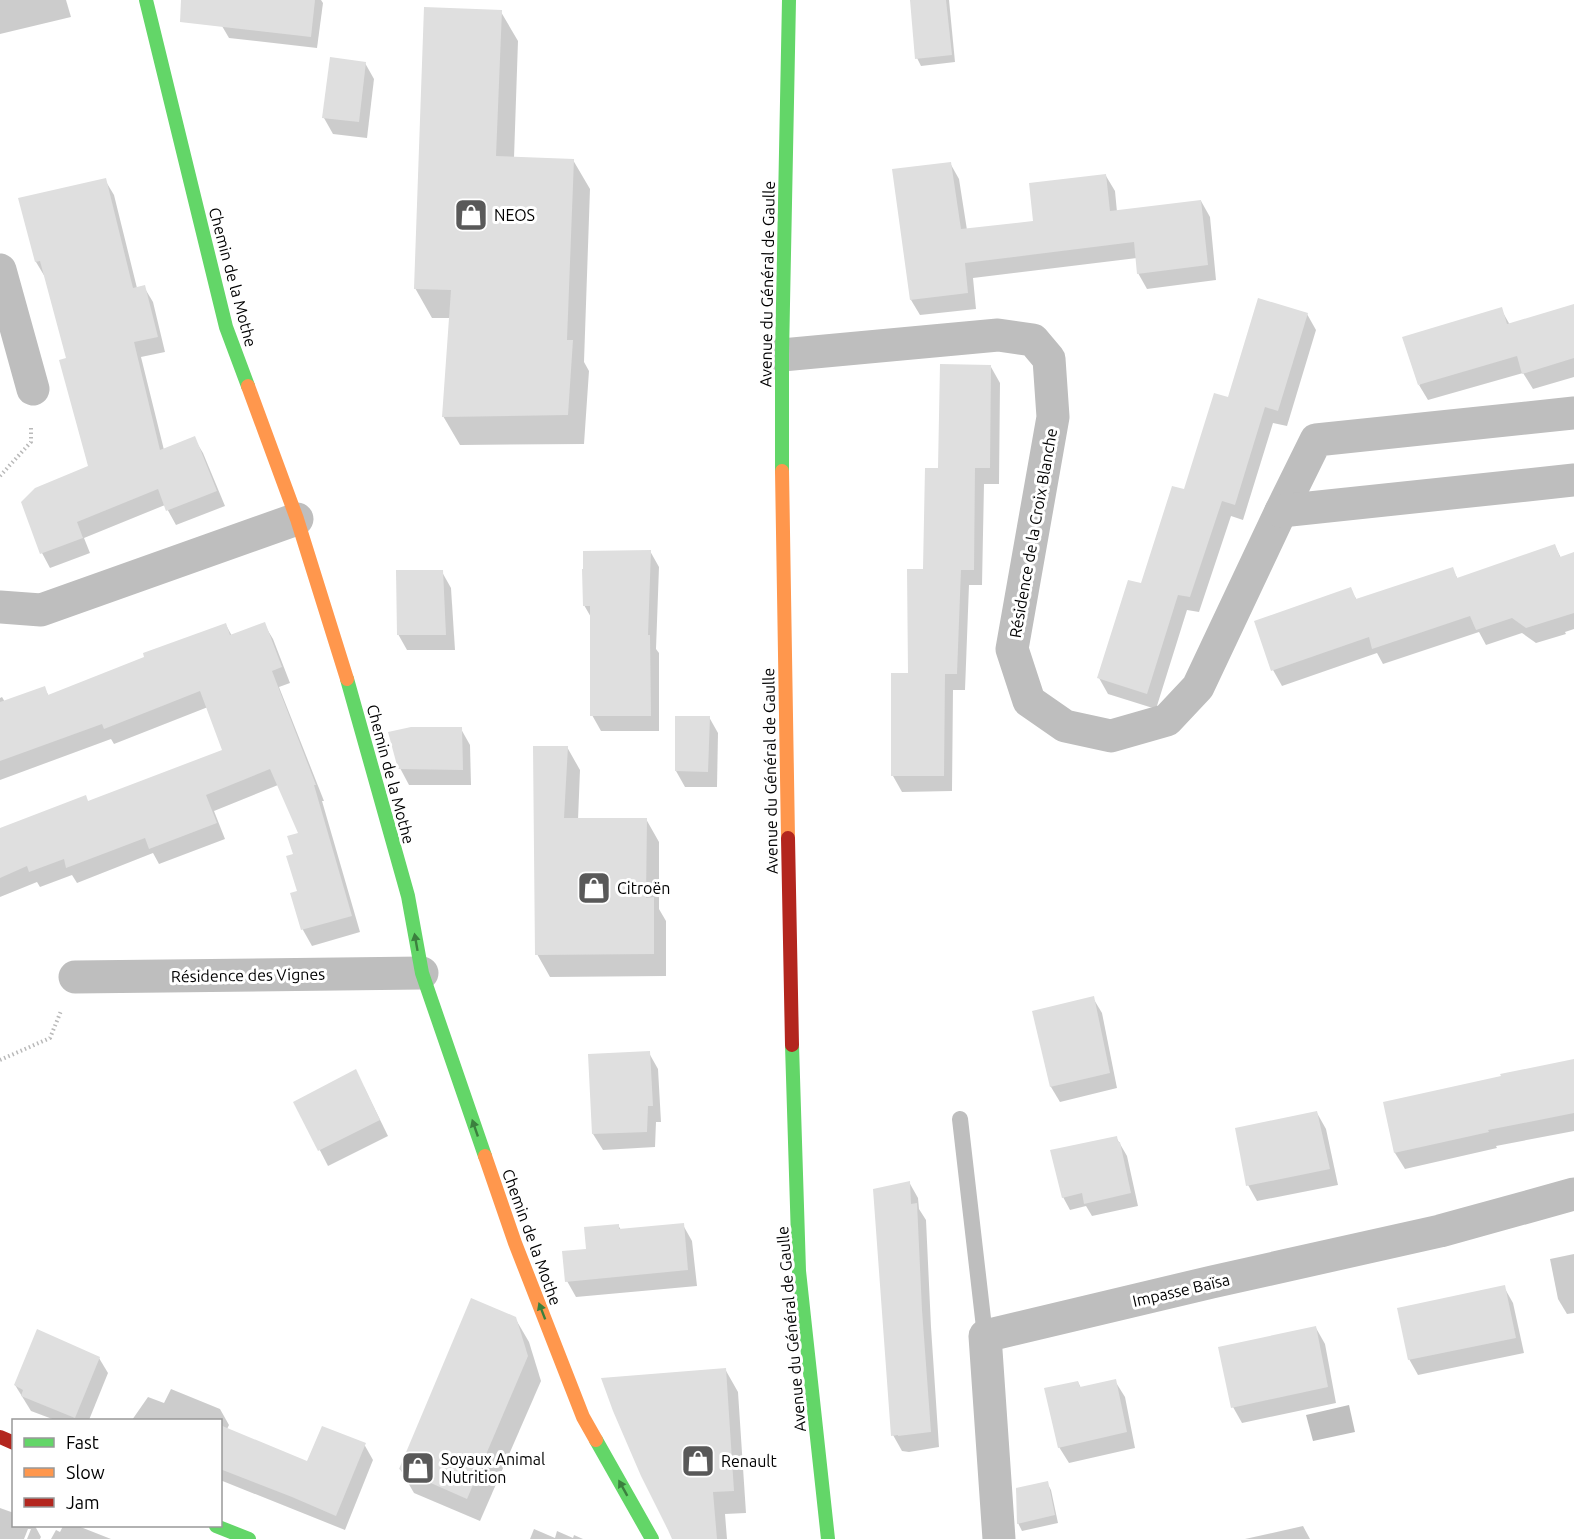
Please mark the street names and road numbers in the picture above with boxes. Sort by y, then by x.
street label: Avenue du Général de Gaulle [756,181,778,387]
street label: Chemin de la Mothe [206,205,260,349]
street label: Résidence de la Croix Blanche [1006,427,1060,639]
street label: Avenue du Général de Gaulle [759,668,781,874]
street label: Chemin de la Mothe [364,702,418,846]
street label: Résidence des Vignes [171,965,325,985]
street label: Chemin de la Mothe [499,1166,565,1308]
street label: Avenue du Général de Gaulle [773,1225,809,1433]
street label: Impasse Baïsa [1131,1270,1231,1310]

